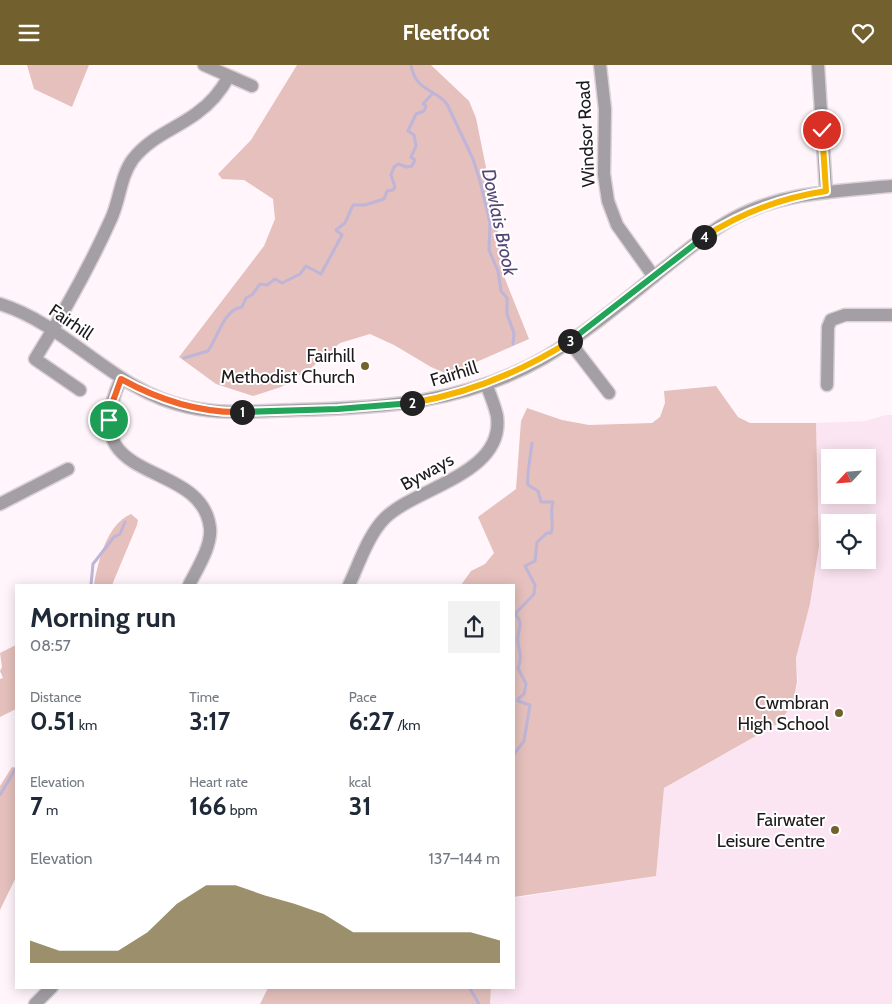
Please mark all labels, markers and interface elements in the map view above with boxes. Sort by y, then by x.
icon: menu [15,19,43,47]
text: Fleetfoot [402,19,490,46]
icon: heart [849,19,877,47]
street label: Windsor Road [572,80,600,188]
pin [801,109,843,151]
icon: check [808,116,836,144]
water label: Dowlais Brook [477,166,522,279]
pin: 4 [692,225,716,249]
text: 4 [700,228,709,246]
street label: Fairhill [45,299,98,345]
pin: 3 [558,329,582,353]
text: 3 [567,332,574,350]
place label: Fairhill Methodist Church [221,345,356,388]
street label: Fairhill [428,356,481,392]
marker: Fairhill Methodist Church [359,360,371,372]
pin: 2 [400,391,424,415]
text: 2 [409,394,416,412]
pin [88,399,130,441]
pin: 1 [230,399,254,425]
text: 1 [240,403,245,421]
icon: arrive [95,406,123,434]
street label: Byways [397,449,457,495]
north arrow [821,449,876,504]
map controls [821,449,876,569]
button: locate [821,514,876,569]
text: Morning run [30,600,176,634]
button: share [448,601,500,653]
text: 08:57 [30,636,71,655]
text: Distance [30,688,82,706]
text: Time [189,688,219,706]
text: Pace [349,688,377,706]
place label: Cwmbran High School [737,692,830,735]
text: 0.51 [30,706,76,736]
text: 3:17 [189,706,230,736]
text: 6:27 [349,706,394,736]
marker: Cwmbran High School [833,707,845,719]
text: km [76,716,97,734]
text: /km [394,716,420,734]
text: Elevation [30,773,85,791]
text: Heart rate [189,773,248,791]
text: kcal [349,773,371,791]
text: 7 [30,791,43,821]
text: 166 [189,791,227,821]
text: 31 [349,791,371,821]
text: m [43,801,58,819]
text: bpm [227,801,258,819]
place label: Fairwater Leisure Centre [717,809,825,852]
marker: Fairwater Leisure Centre [829,824,841,836]
text: Elevation [30,849,93,868]
text: 137–144 m [429,849,500,868]

